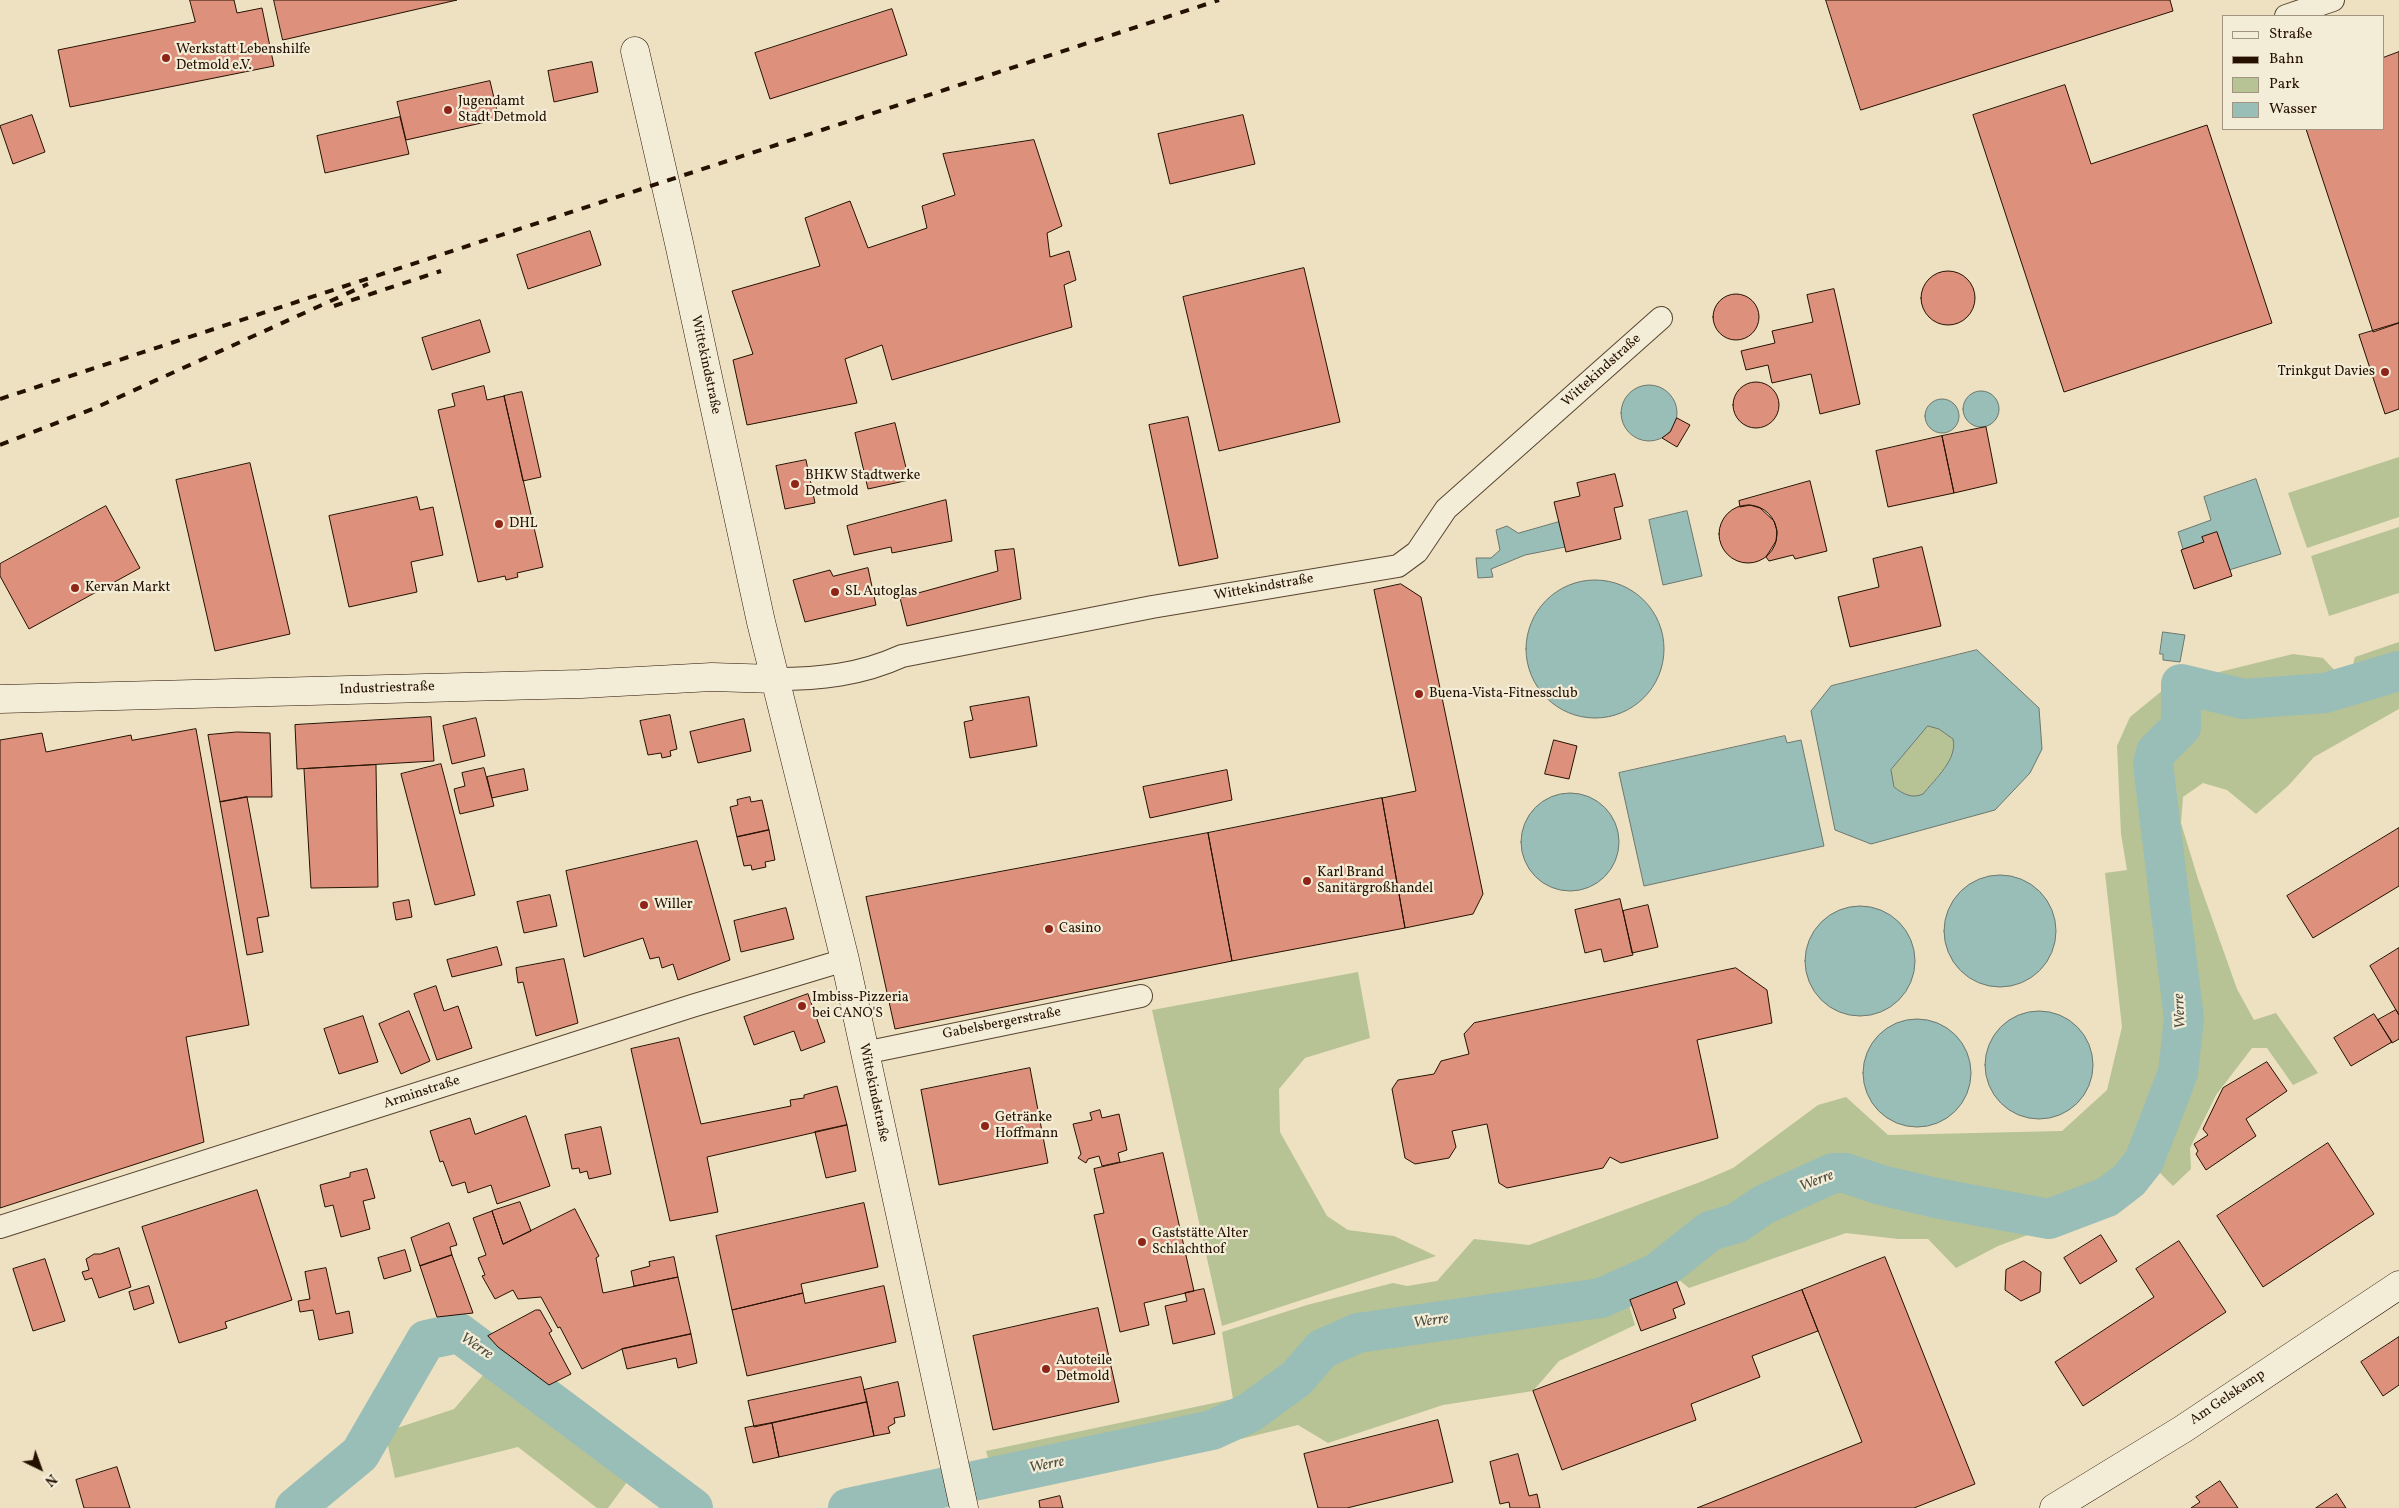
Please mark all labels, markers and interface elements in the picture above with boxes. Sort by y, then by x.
legend [2222,15,2384,130]
text: Straße [2269,24,2312,45]
place label: Werkstatt Lebenshilfe Detmold e.V. [176,42,310,74]
text: Bahn [2269,49,2304,70]
marker: Werkstatt Lebenshilfe Detmold e.V. [160,52,172,64]
text: Park [2269,74,2300,95]
place label: Jugendamt Stadt Detmold [458,94,547,126]
text: Wasser [2269,99,2317,120]
marker: Jugendamt Stadt Detmold [442,104,454,116]
street label: Wittekindstraße [686,314,724,416]
street label: Wittekindstraße [1559,331,1645,411]
place label: Trinkgut Davies [2278,364,2375,380]
marker: Trinkgut Davies [2379,366,2391,378]
place label: BHKW Stadtwerke Detmold [805,468,920,501]
marker: BHKW Stadtwerke Detmold [789,478,801,490]
place label: DHL [509,516,538,532]
marker: DHL [493,518,505,530]
street label: Wittekindstraße [1213,571,1315,605]
place label: Kervan Markt [85,580,170,596]
marker: Kervan Markt [69,582,81,594]
place label: SL Autoglas [845,584,917,600]
marker: SL Autoglas [829,586,841,598]
street label: Industriestraße [339,679,435,699]
place label: Buena-Vista-Fitnessclub [1429,686,1578,702]
marker: Buena-Vista-Fitnessclub [1413,688,1425,700]
place label: Karl Brand Sanitärgroßhandel [1317,865,1433,898]
marker: Karl Brand Sanitärgroßhandel [1301,875,1313,887]
place label: Willer [654,897,693,913]
marker: Willer [638,899,650,911]
place label: Casino [1059,921,1101,937]
marker: Casino [1043,923,1055,935]
place label: Imbiss-Pizzeria bei CANO'S [812,990,909,1022]
water label: Werre [2171,993,2191,1029]
marker: Imbiss-Pizzeria bei CANO'S [796,1000,808,1012]
street label: Gabelsbergerstraße [941,1004,1063,1044]
street label: Wittekindstraße [854,1042,892,1144]
street label: Arminstraße [382,1073,462,1113]
place label: Getränke Hoffmann [995,1110,1058,1142]
marker: Getränke Hoffmann [979,1120,991,1132]
water label: Werre [1797,1167,1837,1197]
place label: Gaststätte Alter Schlachthof [1152,1226,1248,1258]
marker: Gaststätte Alter Schlachthof [1136,1236,1148,1248]
water label: Werre [1412,1311,1450,1333]
water label: Werre [456,1330,496,1364]
place label: Autoteile Detmold [1056,1353,1112,1385]
marker: Autoteile Detmold [1040,1363,1052,1375]
street label: Am Gelskamp [2187,1367,2269,1429]
north arrow [15,1443,65,1493]
water label: Werre [1028,1454,1066,1478]
text: N [40,1469,61,1490]

